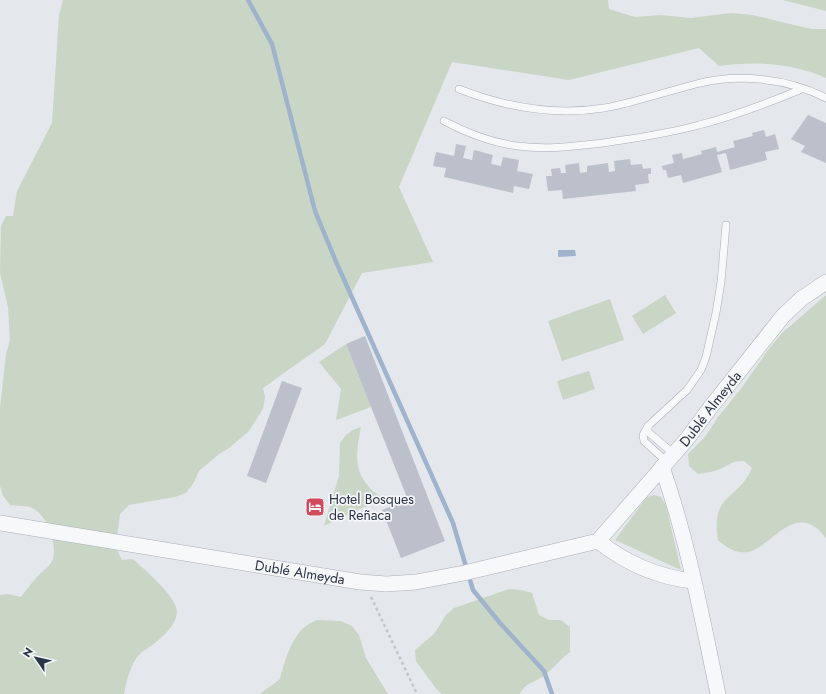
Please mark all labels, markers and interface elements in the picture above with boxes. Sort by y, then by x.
street label: Dublé Almeyda [675,367,746,451]
place label: Hotel Bosques de Reñaca [329,489,414,525]
hotel icon: Hotel Bosques de Reñaca [304,496,326,518]
street label: Dublé Almeyda [254,555,346,589]
north arrow [16,638,56,678]
text: N [19,644,37,661]

